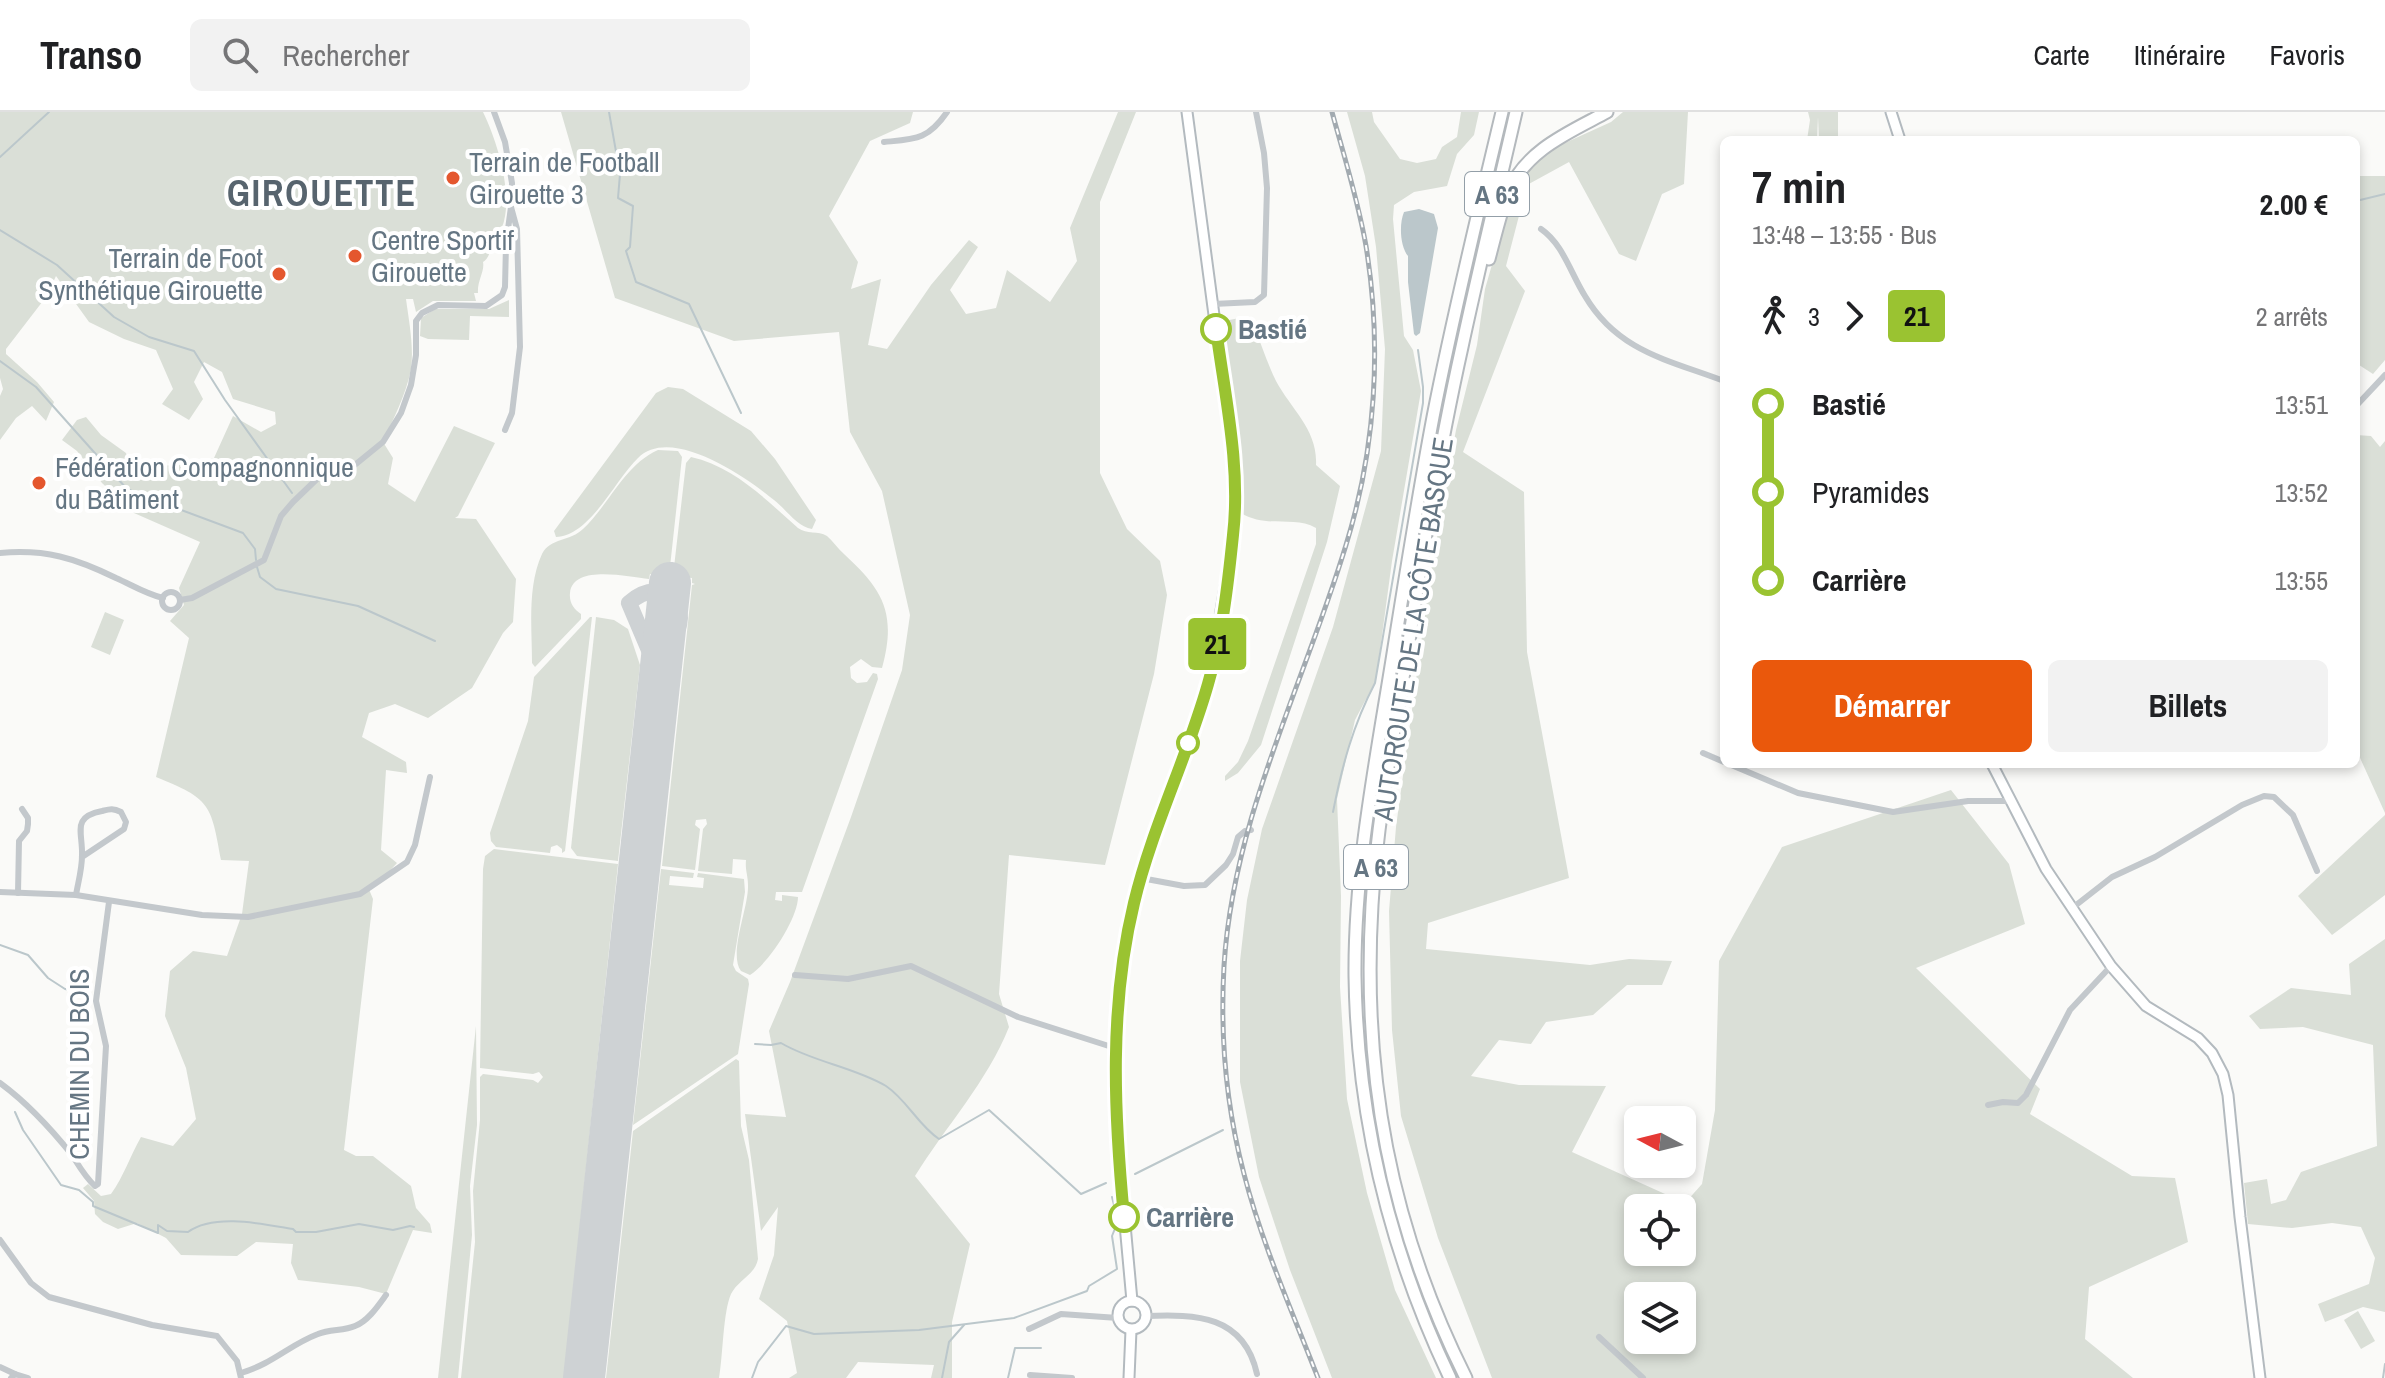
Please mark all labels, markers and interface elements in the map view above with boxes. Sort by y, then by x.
search box [190,19,750,91]
text: Transo [40,30,142,81]
icon: search [218,33,262,77]
text: Rechercher [282,35,409,75]
text: Carte [2034,36,2090,74]
text: Itinéraire [2134,36,2226,74]
text: Favoris [2270,36,2345,74]
place label: Terrain de Football Girouette 3 [469,143,659,213]
text: 7 min [1752,157,1846,217]
district label: GIROUETTE [227,169,417,217]
marker: Terrain de Football Girouette 3 [444,169,462,187]
road number: A 63 [1465,172,1529,216]
text: 2.00 € [2260,184,2328,224]
text: 13:48 – 13:55 · Bus [1752,217,1937,252]
place label: Centre Sportif Girouette [371,221,515,291]
place label: Terrain de Foot Synthétique Girouette [38,239,263,309]
marker: Centre Sportif Girouette [346,247,364,265]
marker: Terrain de Foot Synthétique Girouette [270,265,288,283]
icon: walk [1752,294,1796,338]
icon: forward [1832,294,1876,338]
text: 21 [1904,297,1929,335]
text: 3 [1808,299,1820,334]
text: 2 arrêts [2256,299,2328,334]
place label: Bastié [1238,310,1307,348]
marker: Bastié [1201,314,1231,344]
text: Bastié [1812,384,1886,424]
text: 13:51 [2275,387,2328,422]
street label: AUTOROUTE DE LA CÔTE BASQUE [1364,435,1462,824]
place label: Fédération Compagnonnique du Bâtiment [55,448,354,518]
text: Pyramides [1812,472,1930,512]
marker: Fédération Compagnonnique du Bâtiment [30,474,48,492]
text: 13:52 [2275,475,2328,510]
text: Carrière [1812,560,1906,600]
text: 13:55 [2275,563,2328,598]
line badge: 21 [1181,618,1253,670]
text: 21 [1204,625,1230,663]
button: Démarrer [1752,660,2032,752]
button: Billets [2048,660,2328,752]
unlabelled marker [1177,732,1199,754]
road number: A 63 [1344,845,1408,889]
street label: CHEMIN DU BOIS [60,968,98,1160]
north arrow [1624,1106,1696,1178]
map controls [1624,1106,1696,1354]
button: locate [1624,1194,1696,1266]
place label: Carrière [1146,1198,1234,1236]
marker: Carrière [1109,1202,1139,1232]
button: layers [1624,1282,1696,1354]

